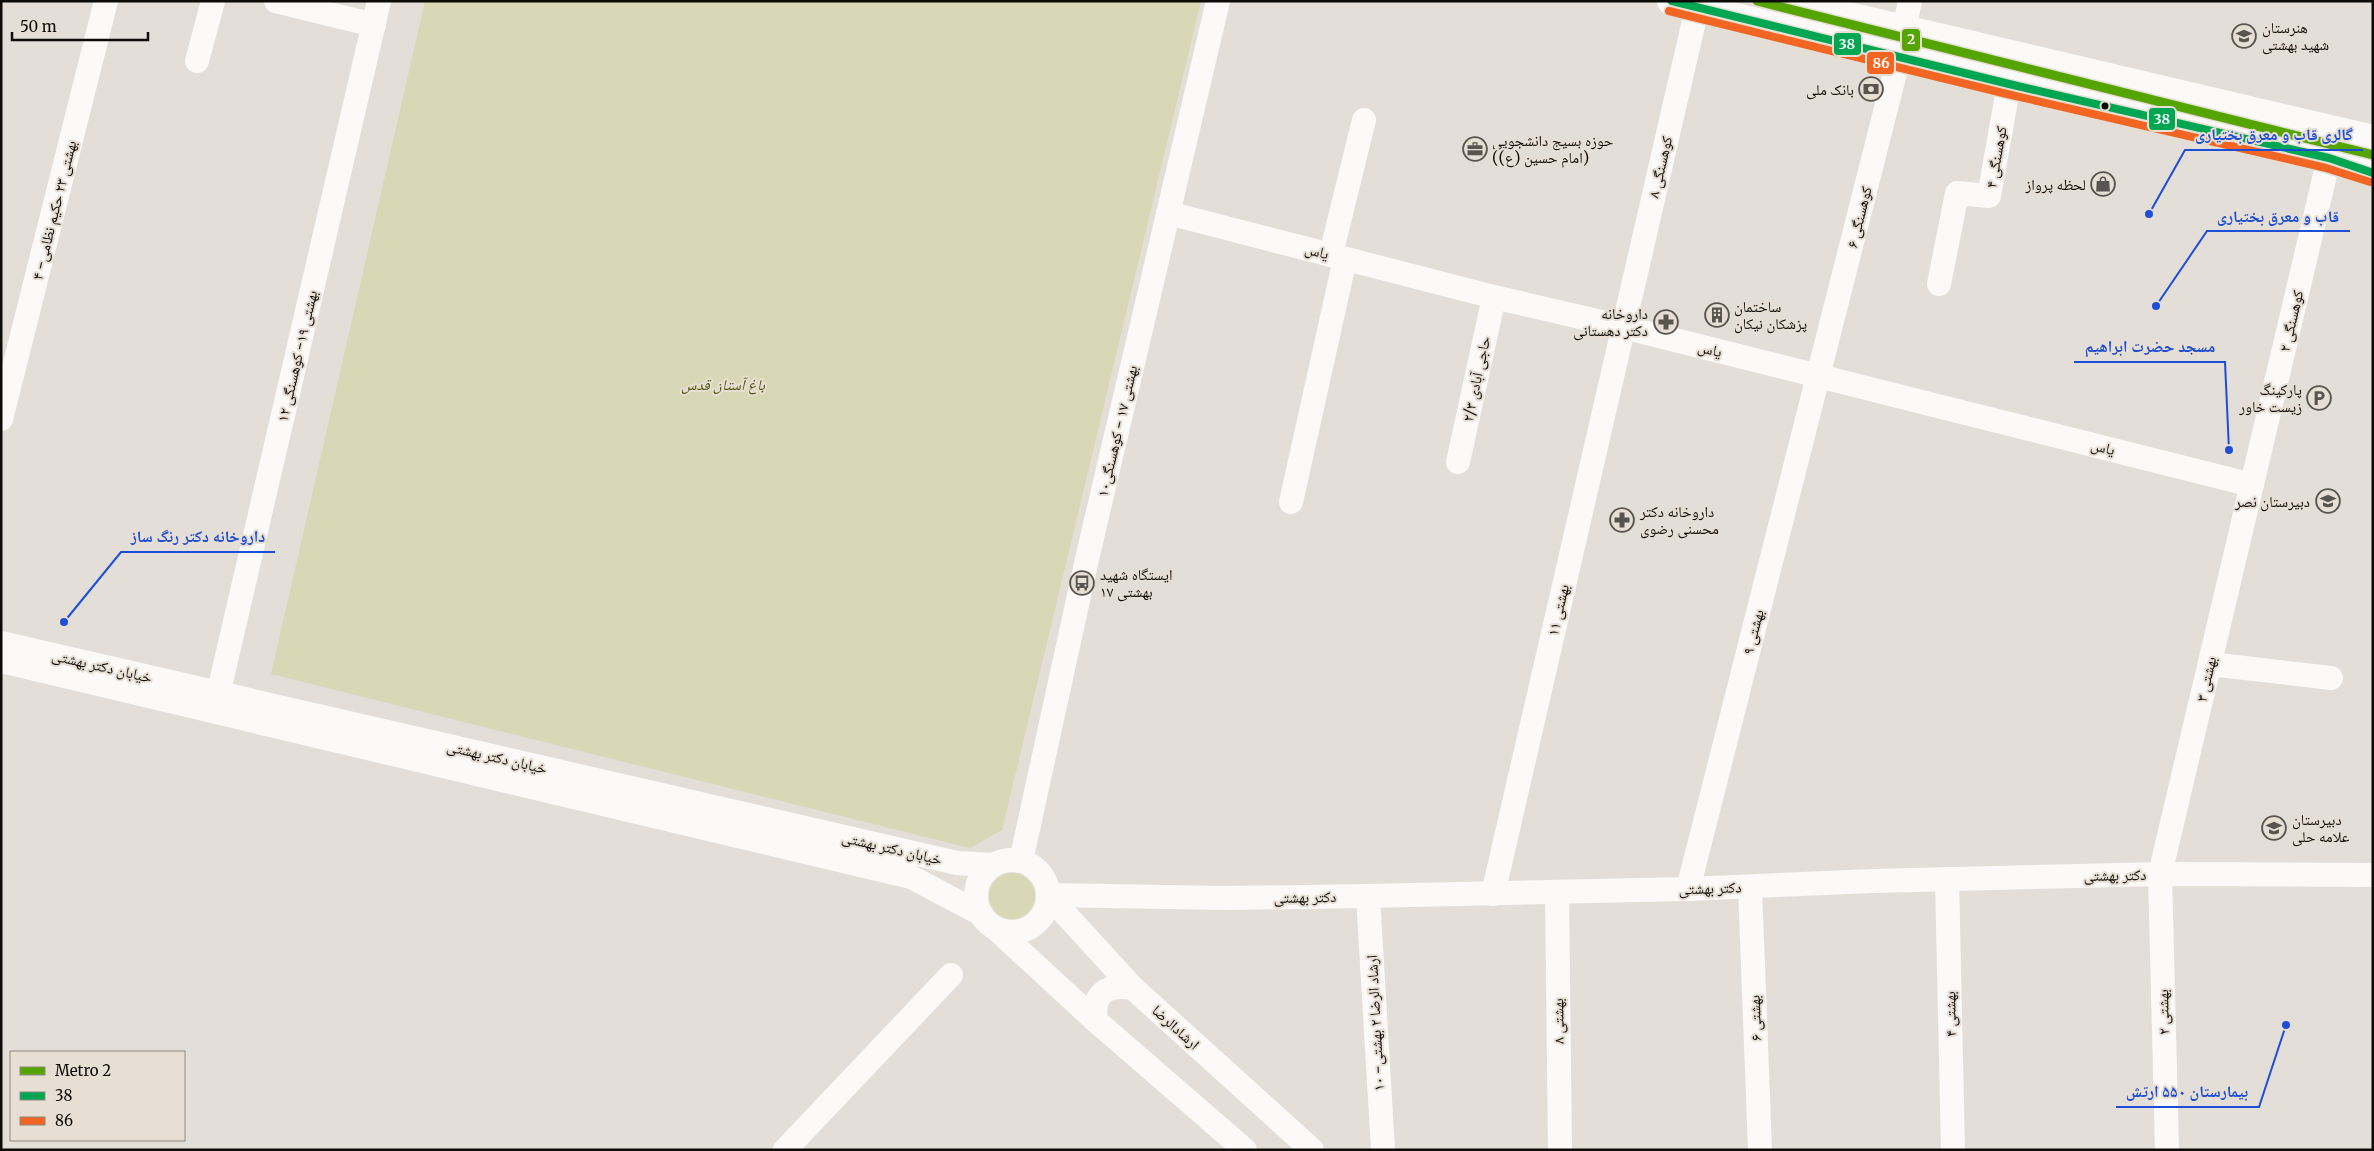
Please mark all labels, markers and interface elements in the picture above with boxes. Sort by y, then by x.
scale bar [12,10,149,42]
text: 50 m [20,17,57,36]
place label: هنرستان شهید بهشتی [2262,18,2329,55]
school or university icon: هنرستان شهید بهشتی [2231,23,2257,49]
line badge: 2 [1901,28,1921,52]
text: 2 [1907,30,1915,48]
line badge: 38 [1833,32,1862,56]
text: 38 [1839,35,1856,53]
line badge: 86 [1866,51,1895,75]
text: 86 [1872,54,1890,72]
bank icon: بانک ملی [1858,76,1884,102]
place label: بانک ملی [1806,80,1854,100]
unlabelled marker [2100,101,2110,111]
line badge: 38 [2148,107,2176,131]
text: 38 [2154,110,2171,128]
callout: گالری قاب و معرق بختیاری [2185,119,2363,150]
street label: کوهسنگی ۴ [1981,124,2012,190]
text: گالری قاب و معرق بختیاری [2195,124,2353,144]
place label: حوزه بسیج دانشجویی (امام حسین (ع)) [1492,131,1614,168]
street label: کوهسنگی ۸ [1644,134,1677,200]
office icon: حوزه بسیج دانشجویی (امام حسین (ع)) [1462,136,1488,162]
street label: بهشتی ۲۳ حکیم نظامی- ۴ [27,138,81,282]
shop icon: لحظه پرواز [2090,171,2116,197]
place label: لحظه پرواز [2024,175,2086,194]
street label: کوهسنگی ۶ [1842,184,1877,250]
callout: قاب و معرق بختیاری [2207,200,2350,231]
text: قاب و معرق بختیاری [2217,206,2339,226]
street label: یاس [1303,239,1331,264]
street label: بهشتی ۱۹- کوهسنگی ۱۲ [273,288,322,424]
street label: کوهسنگی ۲ [2275,288,2308,354]
place label: ساختمان پزشکان نیکان [1734,297,1807,334]
building icon: ساختمان پزشکان نیکان [1704,302,1730,328]
place label: داروخانه دکتر دهستانی [1573,304,1648,341]
pharmacy icon: داروخانه دکتر دهستانی [1653,309,1679,335]
callout: مسجد حضرت ابراهیم [2074,331,2225,362]
street label: حاجی آبادی ۲/۳ [1458,334,1495,424]
text: مسجد حضرت ابراهیم [2085,336,2215,358]
street label: یاس [1696,337,1724,362]
street label: بهشتی ۱۷ - کوهسنگی۱۰ [1093,363,1142,499]
park label: باغ آستان قدس [681,375,766,395]
place label: پارکینگ زیست خاور [2238,380,2302,416]
parking icon: پارکینگ زیست خاور [2306,385,2332,411]
street label: یاس [2089,435,2117,460]
school or university icon: دبیرستان نصر [2315,488,2341,514]
place label: دبیرستان نصر [2234,492,2310,512]
place label: داروخانه دکتر محسنی رضوی [1639,502,1719,539]
pharmacy icon: داروخانه دکتر محسنی رضوی [1609,507,1635,533]
callout: داروخانه دکتر رنگ ساز [121,521,275,552]
text: داروخانه دکتر رنگ ساز [130,526,265,546]
place label: ایستگاه شهید بهشتی ۱۷ [1100,565,1173,602]
bus stop icon: ایستگاه شهید بهشتی ۱۷ [1069,570,1095,596]
street label: بهشتی ۱۱ [1543,582,1574,638]
street label: بهشتی ۹ [1738,607,1769,657]
street label: خیابان دکتر بهشتی [50,645,154,688]
street label: بهشتی ۳ [2192,655,2221,704]
street label: خیابان دکتر بهشتی [445,736,549,779]
place label: دبیرستان علامه حلی [2292,810,2350,847]
school or university icon: دبیرستان علامه حلی [2261,815,2287,841]
street label: خیابان دکتر بهشتی [840,827,944,870]
street label: دکتر بهشتی [2083,865,2147,886]
street label: دکتر بهشتی [1678,877,1742,900]
street label: دکتر بهشتی [1273,887,1337,908]
street label: ارشاد الرضا ۲ بهشتی- ۱۰ [1362,954,1389,1092]
street label: بهشتی ۲ [2153,989,2174,1035]
street label: بهشتی ۴ [1940,991,1961,1037]
street label: بهشتی ۶ [1745,995,1766,1041]
street label: بهشتی ۸ [1548,998,1569,1044]
street label: ارشادالرضا [1148,1001,1204,1053]
legend [10,1051,185,1141]
text: Metro 2 [55,1061,111,1080]
callout: بیمارستان ۵۵۰ ارتش [2116,1076,2259,1107]
text: بیمارستان ۵۵۰ ارتش [2126,1081,2248,1101]
text: 38 [55,1086,72,1105]
text: 86 [55,1111,73,1130]

